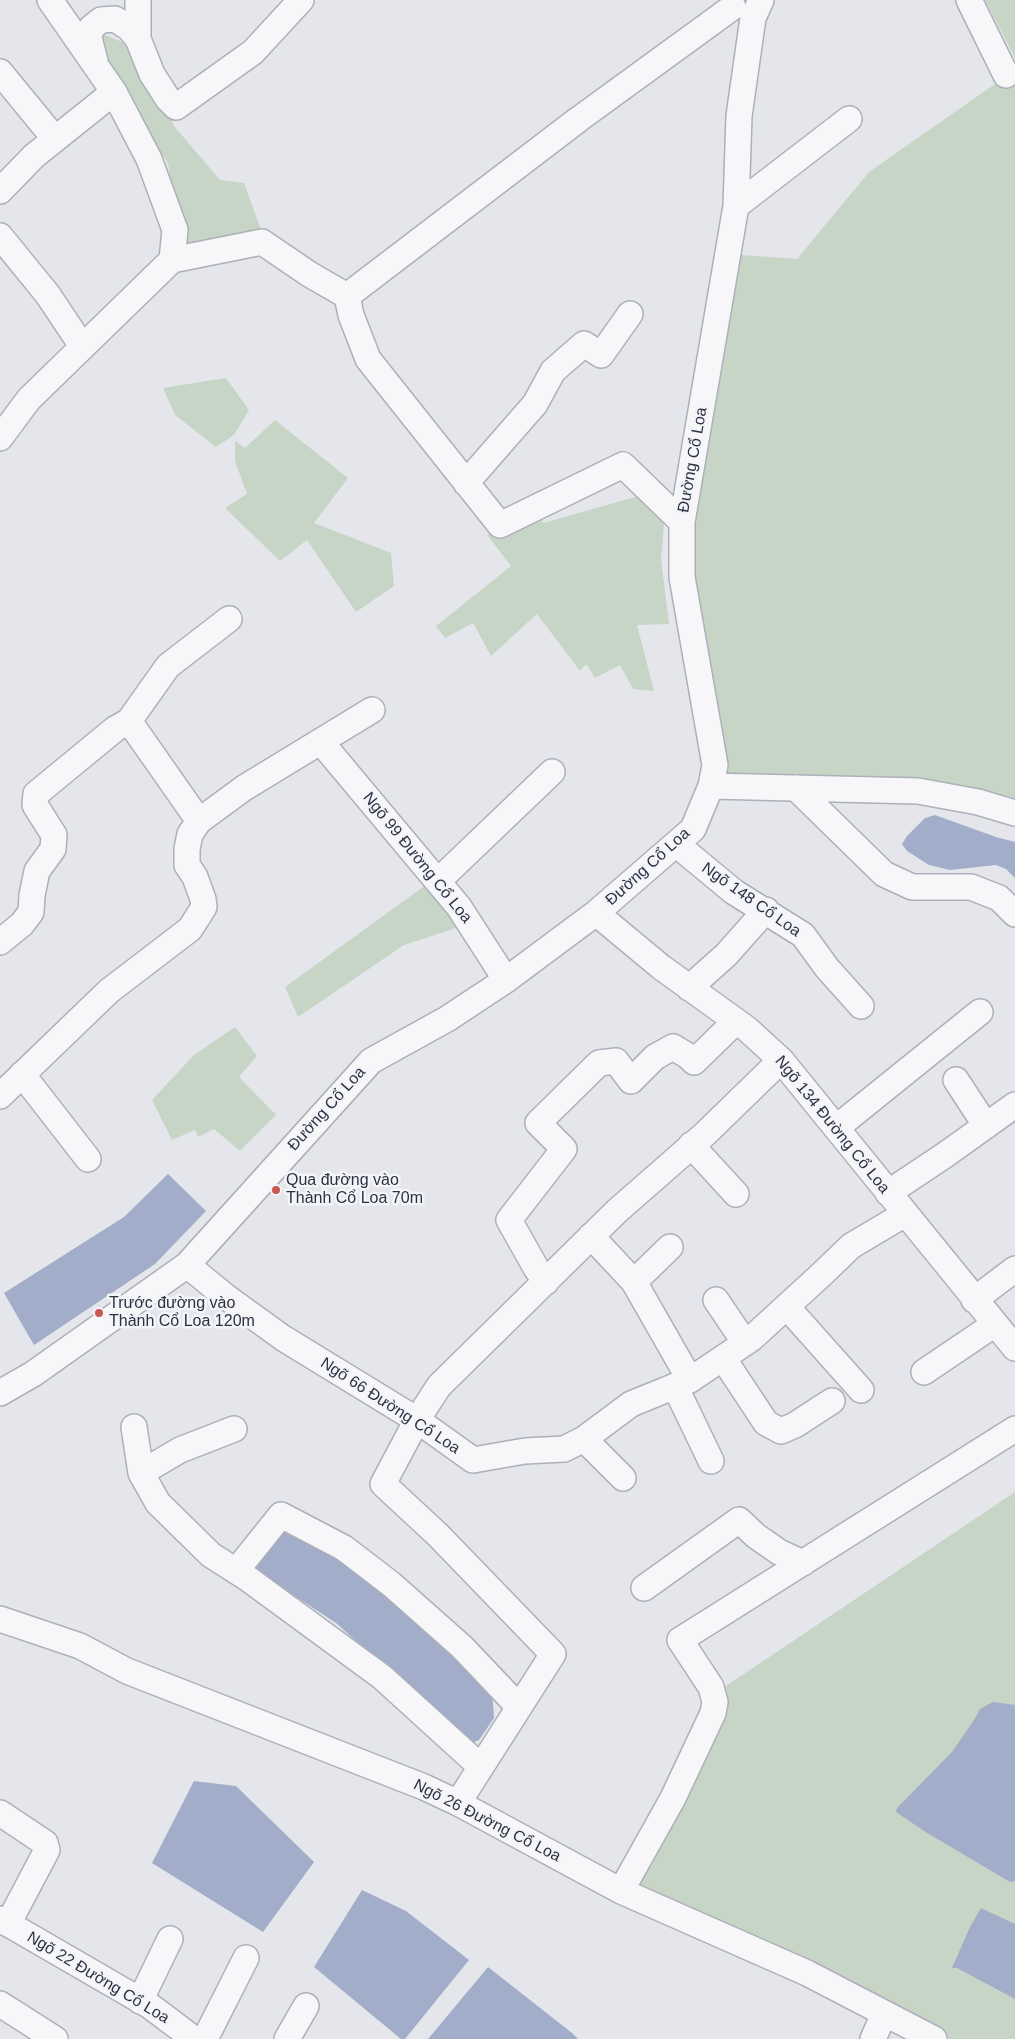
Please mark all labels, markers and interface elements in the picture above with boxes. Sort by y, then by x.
street label: Đường Cổ Loa [674,406,712,514]
street label: Ngõ 99 Đường Cổ Loa [358,789,476,927]
street label: Đường Cổ Loa [602,824,694,910]
street label: Ngõ 148 Cổ Loa [698,859,804,941]
street label: Ngõ 134 Đường Cổ Loa [771,1052,893,1198]
street label: Đường Cổ Loa [284,1063,370,1155]
place label: Qua đường vào Thành Cổ Loa 70m [286,1171,423,1209]
marker: Qua đường vào Thành Cổ Loa 70m [270,1184,282,1196]
place label: Trước đường vào Thành Cổ Loa 120m [109,1294,255,1332]
marker: Trước đường vào Thành Cổ Loa 120m [93,1307,105,1319]
street label: Ngõ 66 Đường Cổ Loa [317,1354,463,1458]
street label: Ngõ 26 Đường Cổ Loa [410,1776,564,1866]
street label: Ngõ 22 Đường Cổ Loa [23,1928,173,2028]

